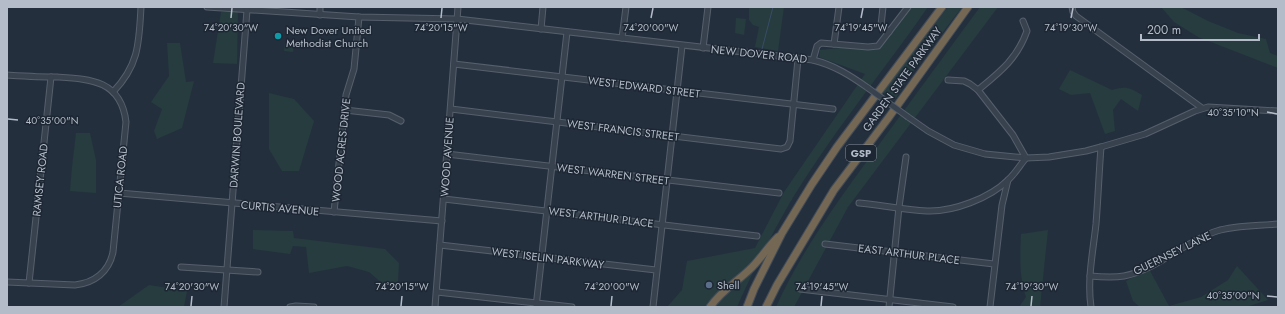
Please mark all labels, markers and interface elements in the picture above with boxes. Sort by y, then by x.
scale bar [1141,16,1259,42]
text: 74°20'30"W [204,20,258,35]
text: 74°20'15"W [414,20,468,35]
text: 74°20'00"W [624,20,679,35]
text: 74°19'45"W [835,20,888,35]
text: 74°19'30"W [1045,20,1098,35]
text: 200 m [1147,21,1181,39]
place label: New Dover United Methodist Church [286,22,372,51]
street label: GARDEN STATE PARKWAY [859,23,946,135]
marker: New Dover United Methodist Church [273,31,283,41]
street label: NEW DOVER ROAD [710,41,808,67]
street label: WEST EDWARD STREET [587,72,701,102]
street label: DARWIN BOULEVARD [225,81,249,188]
street label: WOOD ACRES DRIVE [328,97,354,203]
text: 40°35'10"N [1207,105,1259,120]
text: 40°35'00"N [26,113,78,128]
street label: WEST FRANCIS STREET [566,115,680,145]
street label: WOOD AVENUE [436,117,458,197]
street label: RAMSEY ROAD [28,142,52,217]
street label: UTICA ROAD [109,145,131,209]
road number: GSP [846,145,876,161]
street label: WEST WARREN STREET [556,159,670,189]
street label: CURTIS AVENUE [240,197,320,219]
street label: WEST ARTHUR PLACE [547,203,655,231]
street label: GUERNSEY LANE [1130,227,1214,279]
street label: EAST ARTHUR PLACE [857,240,961,268]
street label: WEST ISELIN PARKWAY [491,243,606,273]
place label: Shell [717,277,740,293]
text: 74°20'30"W [165,279,219,294]
text: 74°20'15"W [375,279,429,294]
text: 74°20'00"W [585,279,640,294]
text: 74°19'45"W [796,279,849,294]
text: 74°19'30"W [1006,279,1059,294]
marker: Shell [704,280,714,290]
text: 40°35'00"N [1207,288,1259,303]

